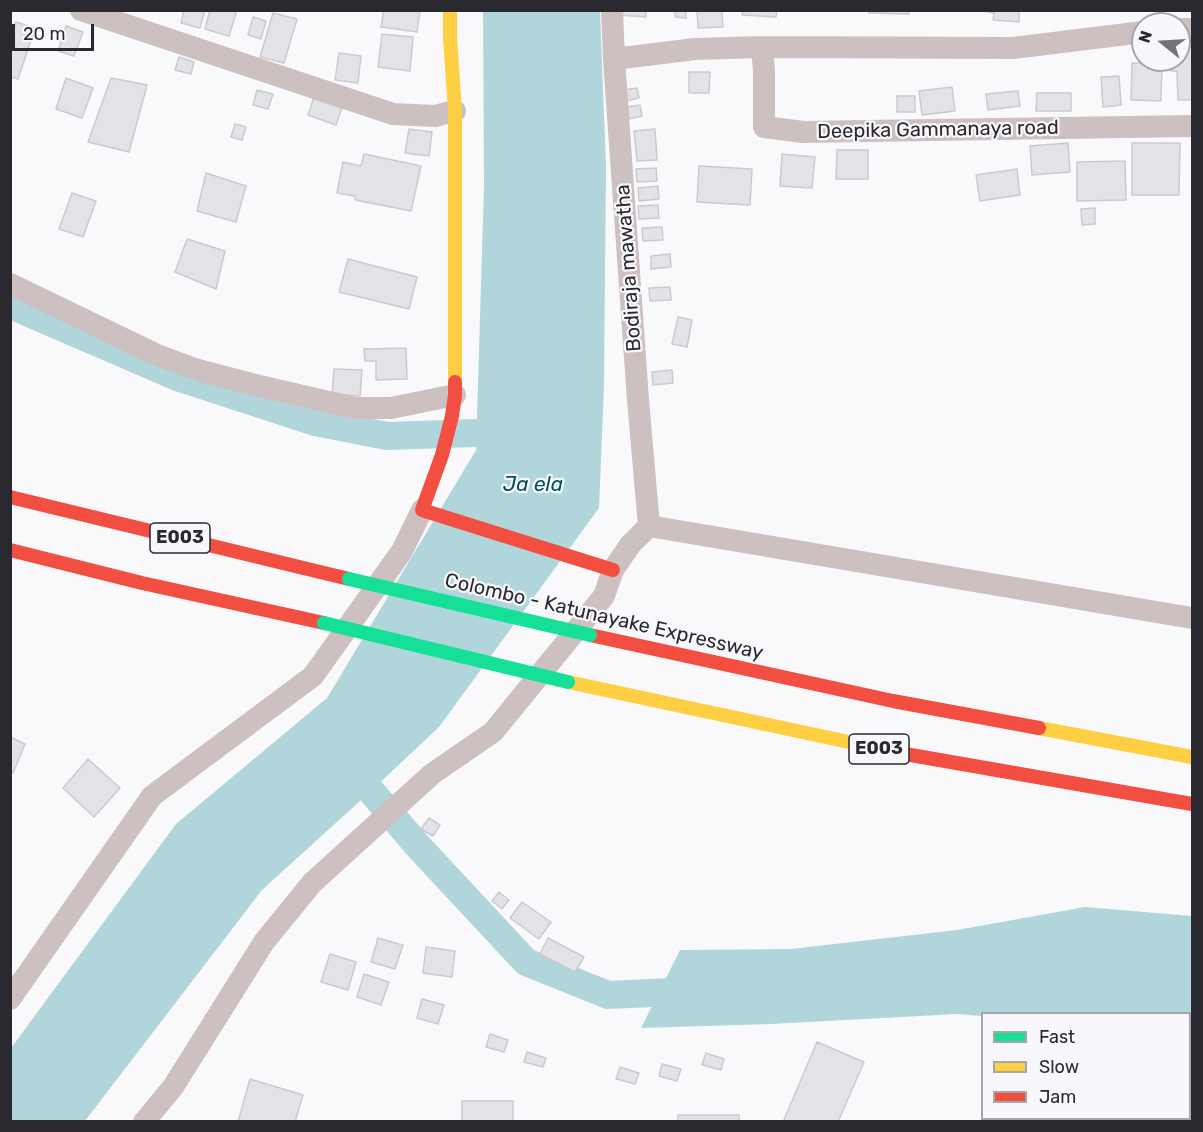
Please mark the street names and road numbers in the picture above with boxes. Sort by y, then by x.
street label: Deepika Gammanaya road [817,116,1059,144]
street label: Bodiraja mawatha [611,183,647,353]
road number: E003 [150,523,210,553]
street label: Colombo - Katunayake Expressway [442,569,766,665]
road number: E003 [849,734,909,764]

